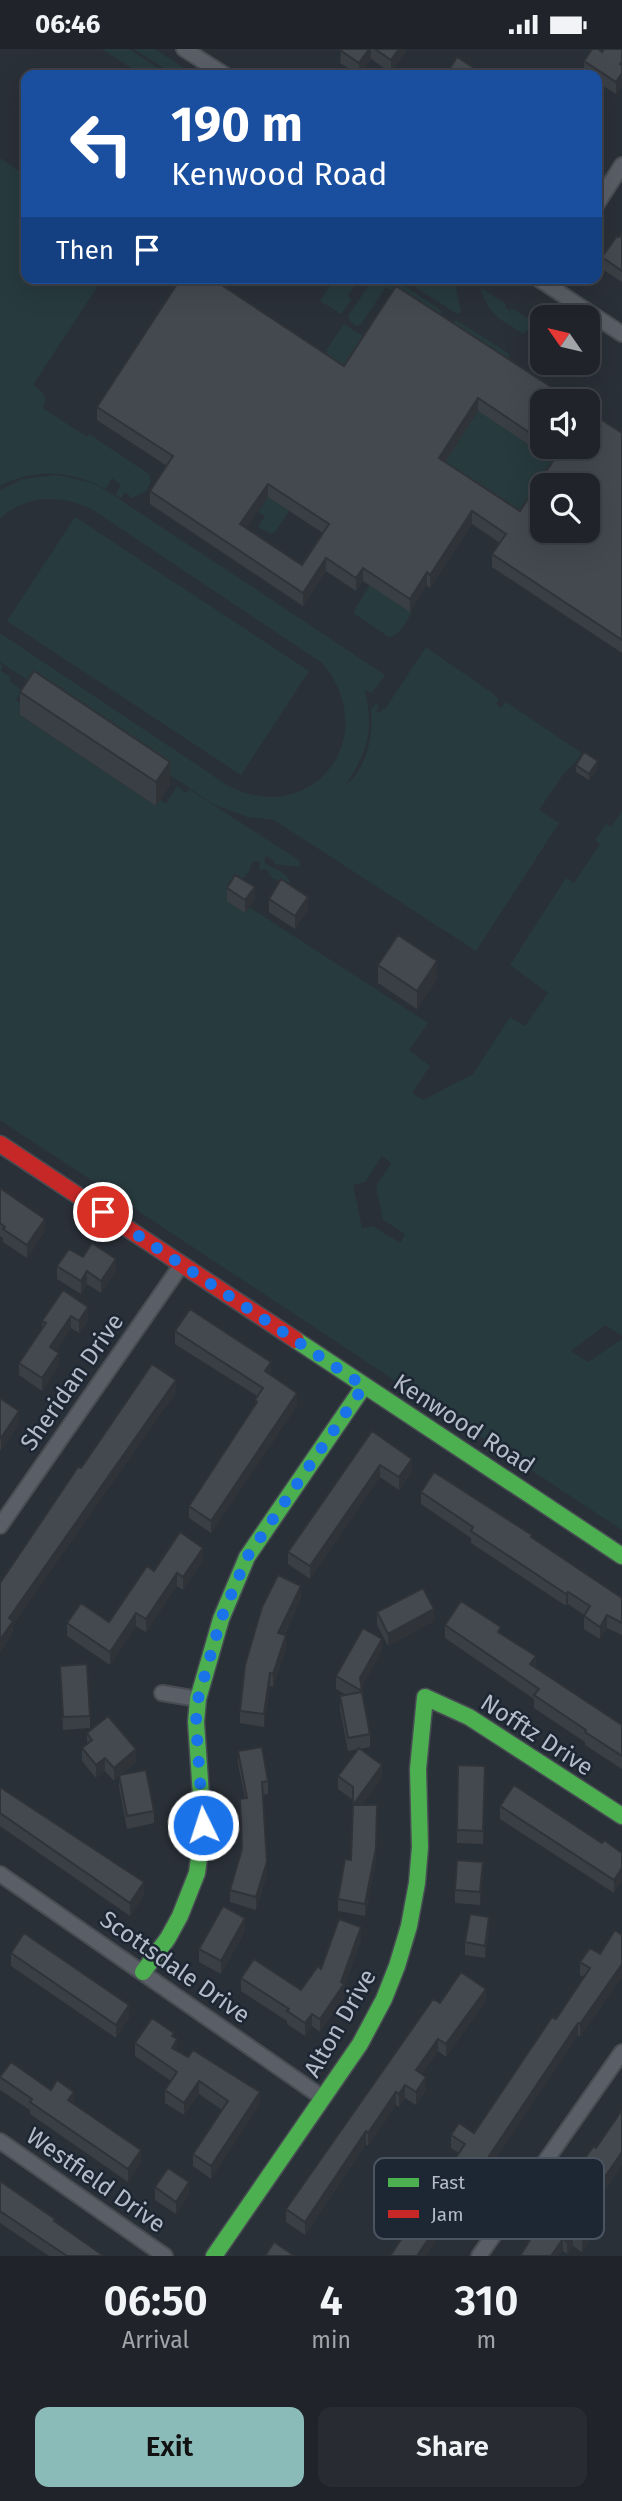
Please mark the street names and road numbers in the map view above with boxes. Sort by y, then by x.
street label: Sheridan Drive [15,1308,129,1456]
street label: Kenwood Road [388,1368,540,1480]
street label: Nofftz Drive [476,1688,598,1782]
street label: Scottsdale Drive [95,1905,255,2029]
street label: Alton Drive [298,1964,382,2082]
street label: Westfield Drive [21,2122,171,2238]

